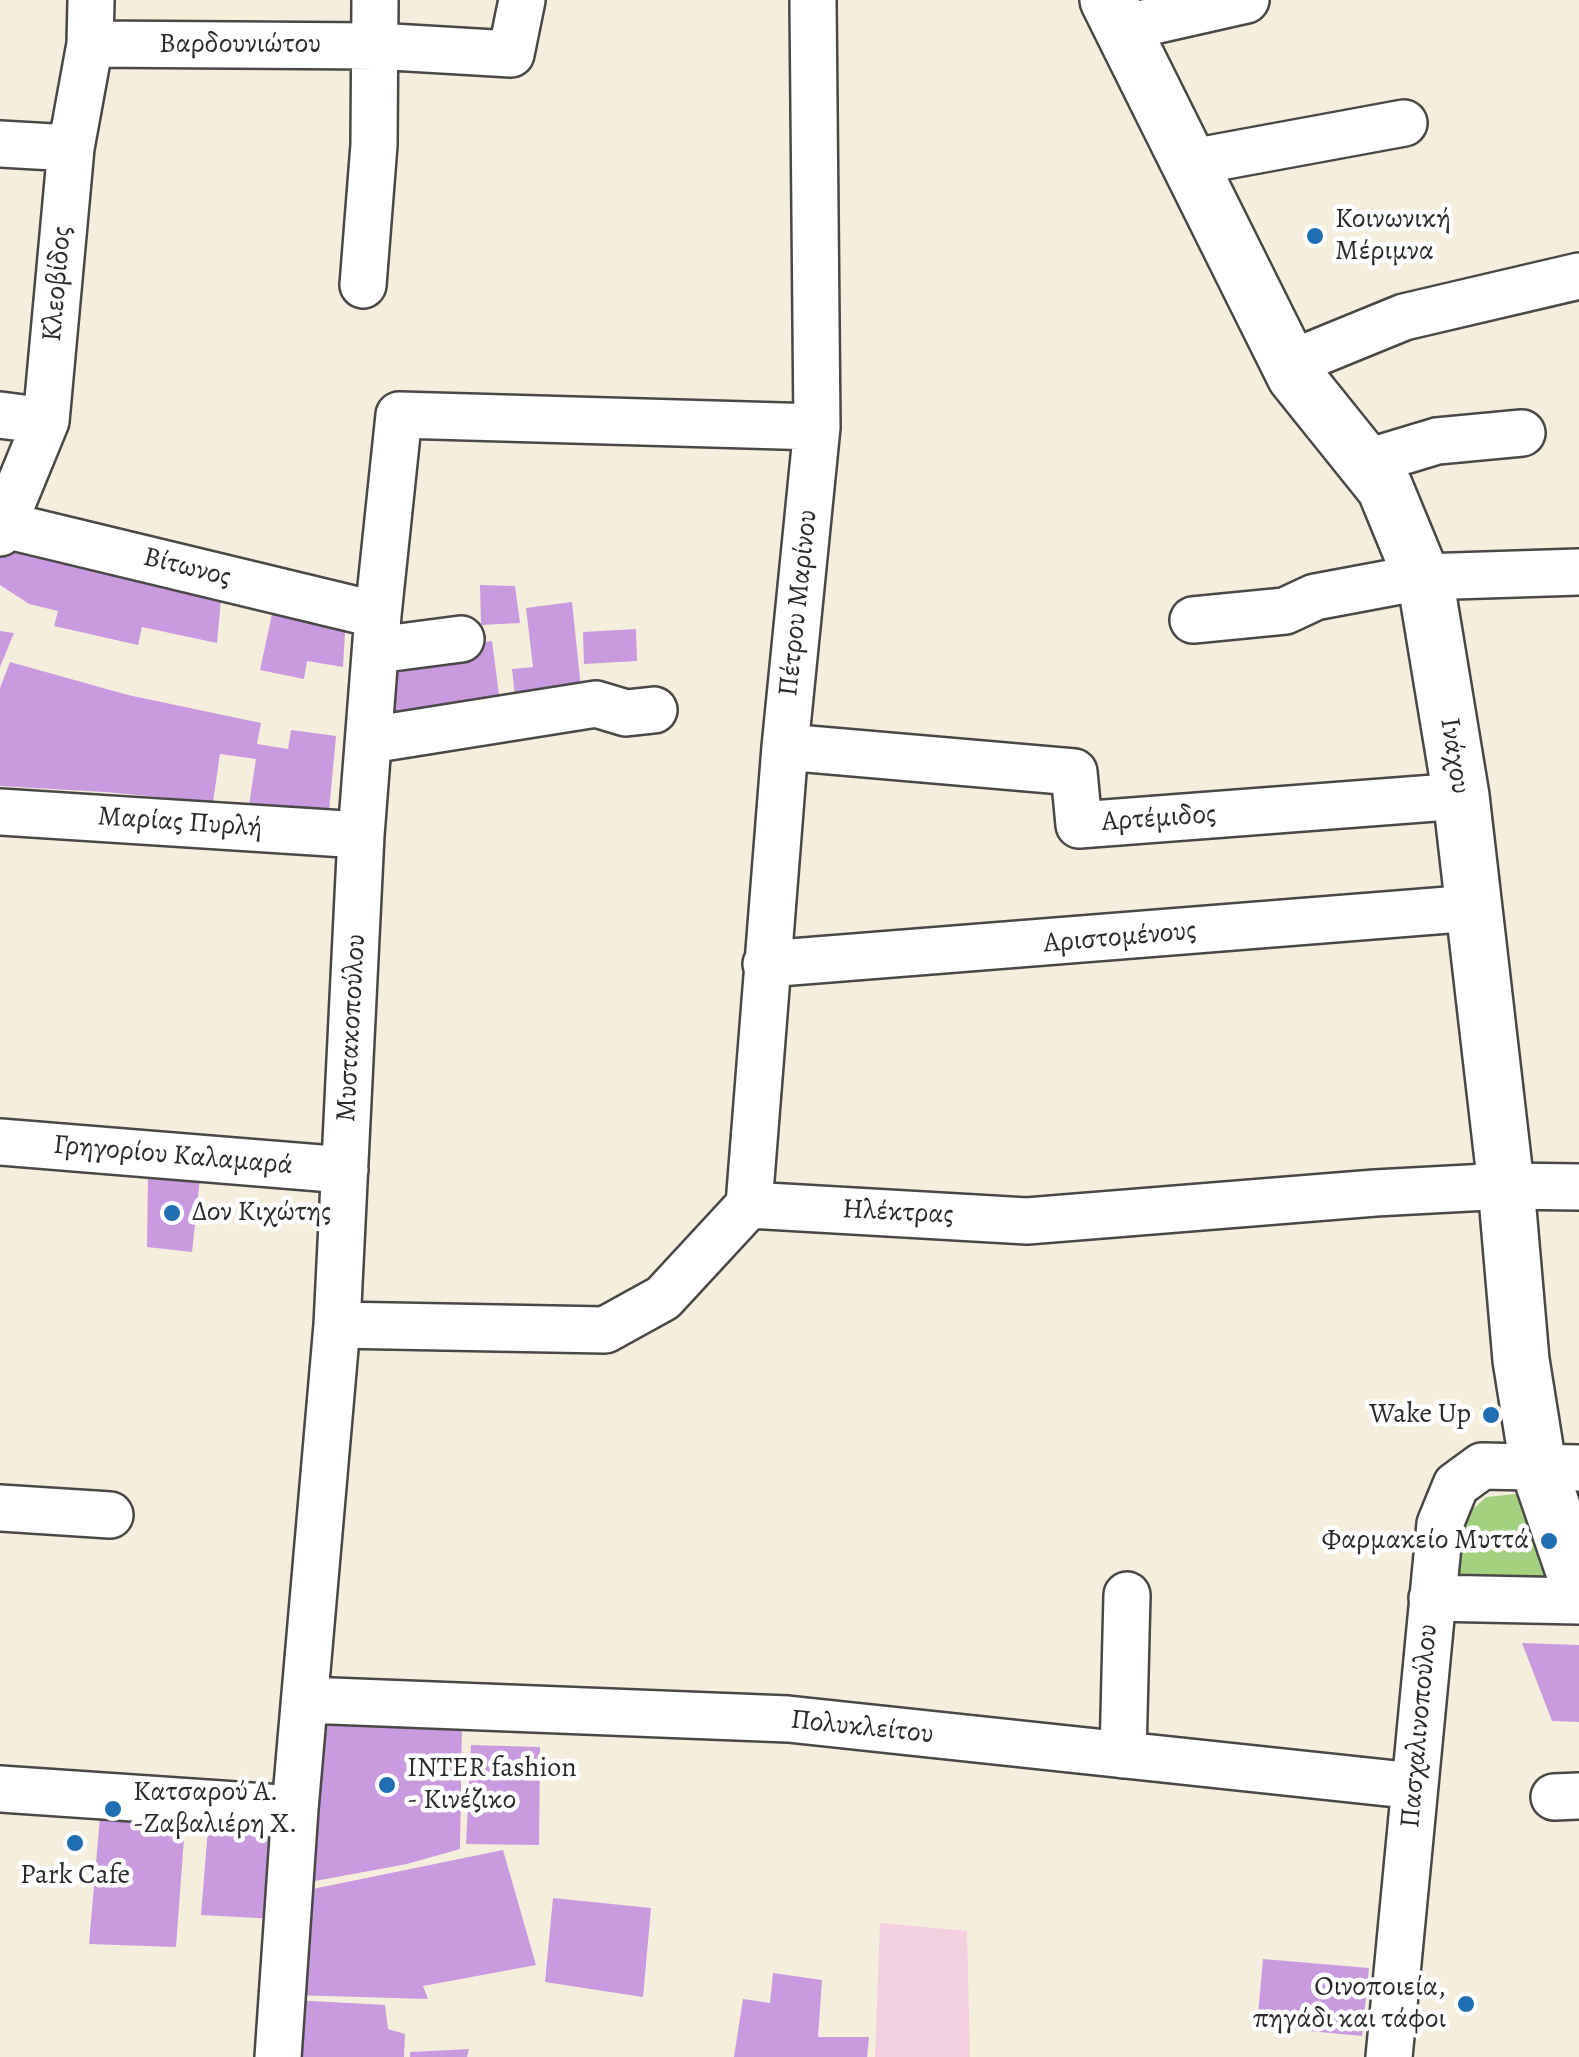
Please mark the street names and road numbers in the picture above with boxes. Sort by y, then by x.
street label: Βαρδουνιώτου [159,28,321,62]
street label: Κλεοβίδος [36,225,80,343]
street label: Πέτρου Μαρίνου [772,508,826,698]
street label: Βίτωνος [140,541,234,595]
street label: Ινάχου [1431,716,1477,796]
street label: Αρτέμιδος [1101,798,1217,840]
street label: Μαρίας Πυρλή [97,800,263,846]
street label: Αριστομένους [1042,915,1198,961]
street label: Μυστακοπούλου [330,933,374,1123]
street label: Γρηγορίου Καλαμαρά [52,1129,294,1183]
street label: Ηλέκτρας [842,1193,954,1233]
street label: Πασχαλινοπούλου [1394,1623,1446,1829]
street label: Πολυκλείτου [789,1704,935,1752]

